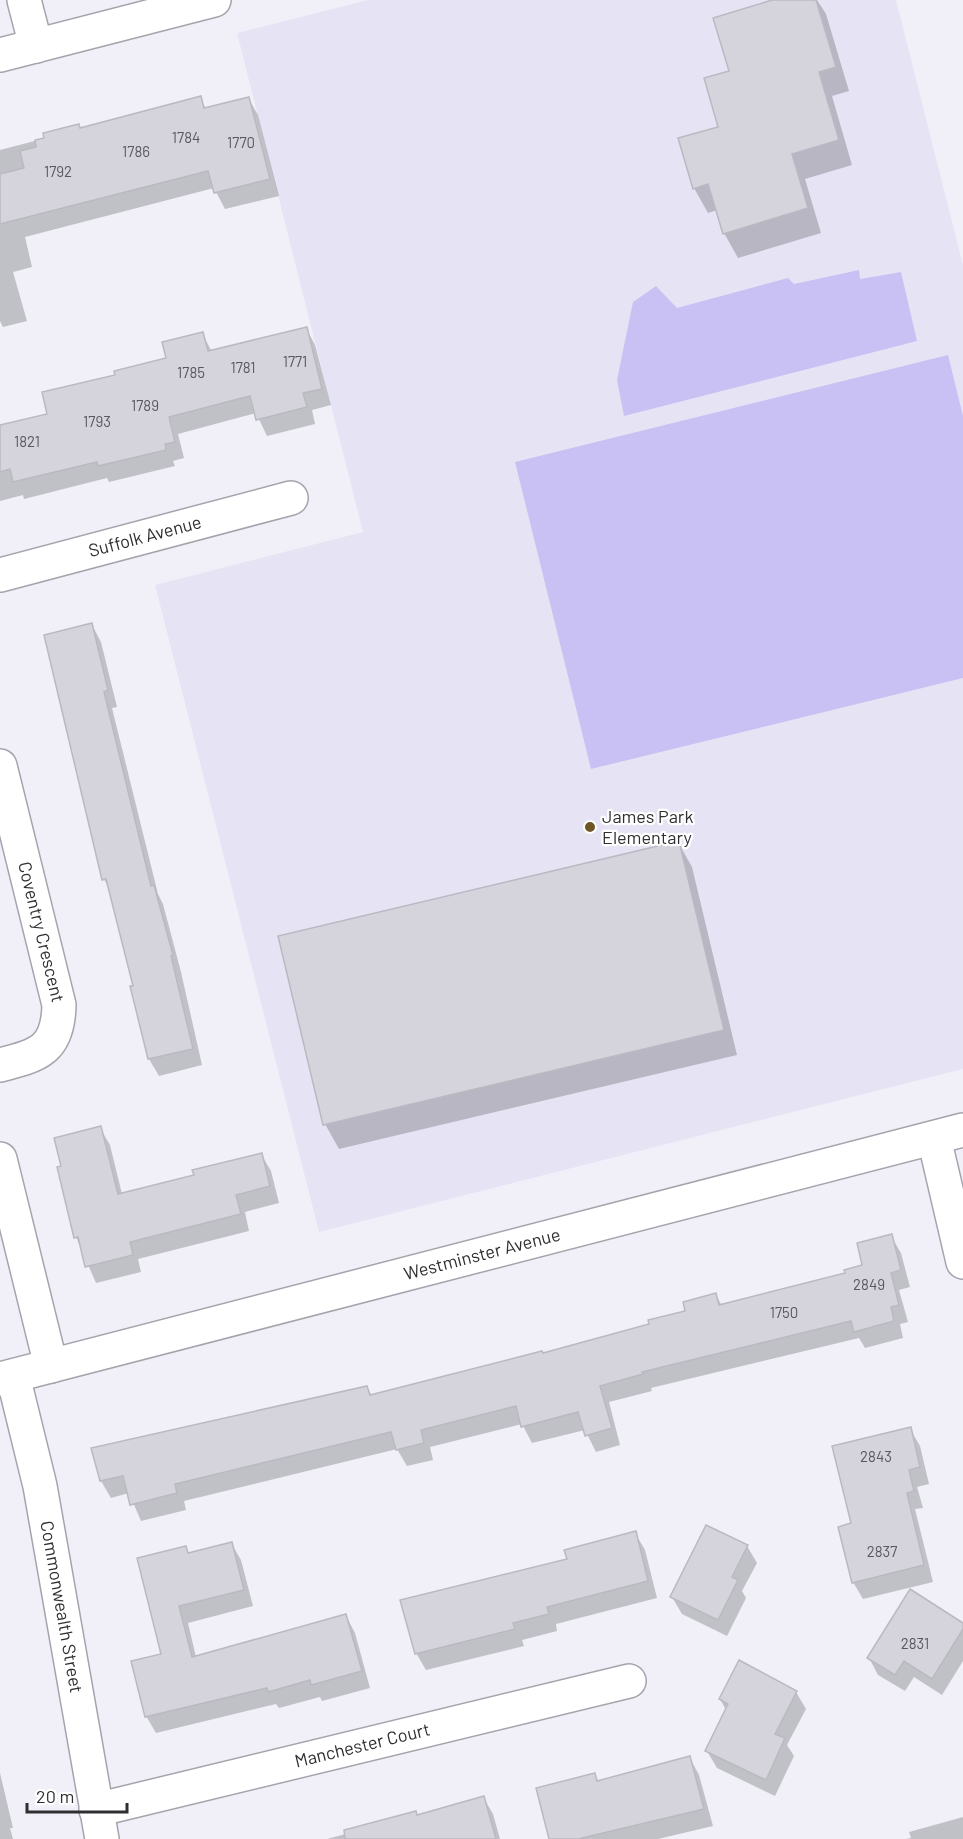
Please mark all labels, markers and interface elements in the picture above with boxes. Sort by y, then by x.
house number: 1784 [172,128,200,146]
house number: 1770 [227,133,255,151]
house number: 1786 [122,142,150,160]
house number: 1792 [44,162,72,180]
house number: 1771 [283,352,307,370]
house number: 1781 [231,358,256,376]
house number: 1785 [177,363,205,381]
house number: 1789 [131,396,159,414]
house number: 1793 [83,412,111,430]
house number: 1821 [14,432,40,450]
street label: Suffolk Avenue [86,510,204,561]
place label: James Park Elementary [602,805,693,848]
marker: James Park Elementary [583,820,597,834]
street label: Coventry Crescent [14,859,70,1004]
street label: Westminster Avenue [401,1223,562,1284]
house number: 2849 [853,1275,885,1293]
house number: 1750 [770,1303,798,1321]
house number: 2843 [860,1447,892,1465]
street label: Commonwealth Street [36,1519,88,1694]
house number: 2837 [867,1542,897,1560]
house number: 2831 [901,1634,929,1652]
street label: Manchester Court [292,1718,432,1772]
scale bar [27,1776,128,1814]
text: 20 m [36,1785,74,1807]

